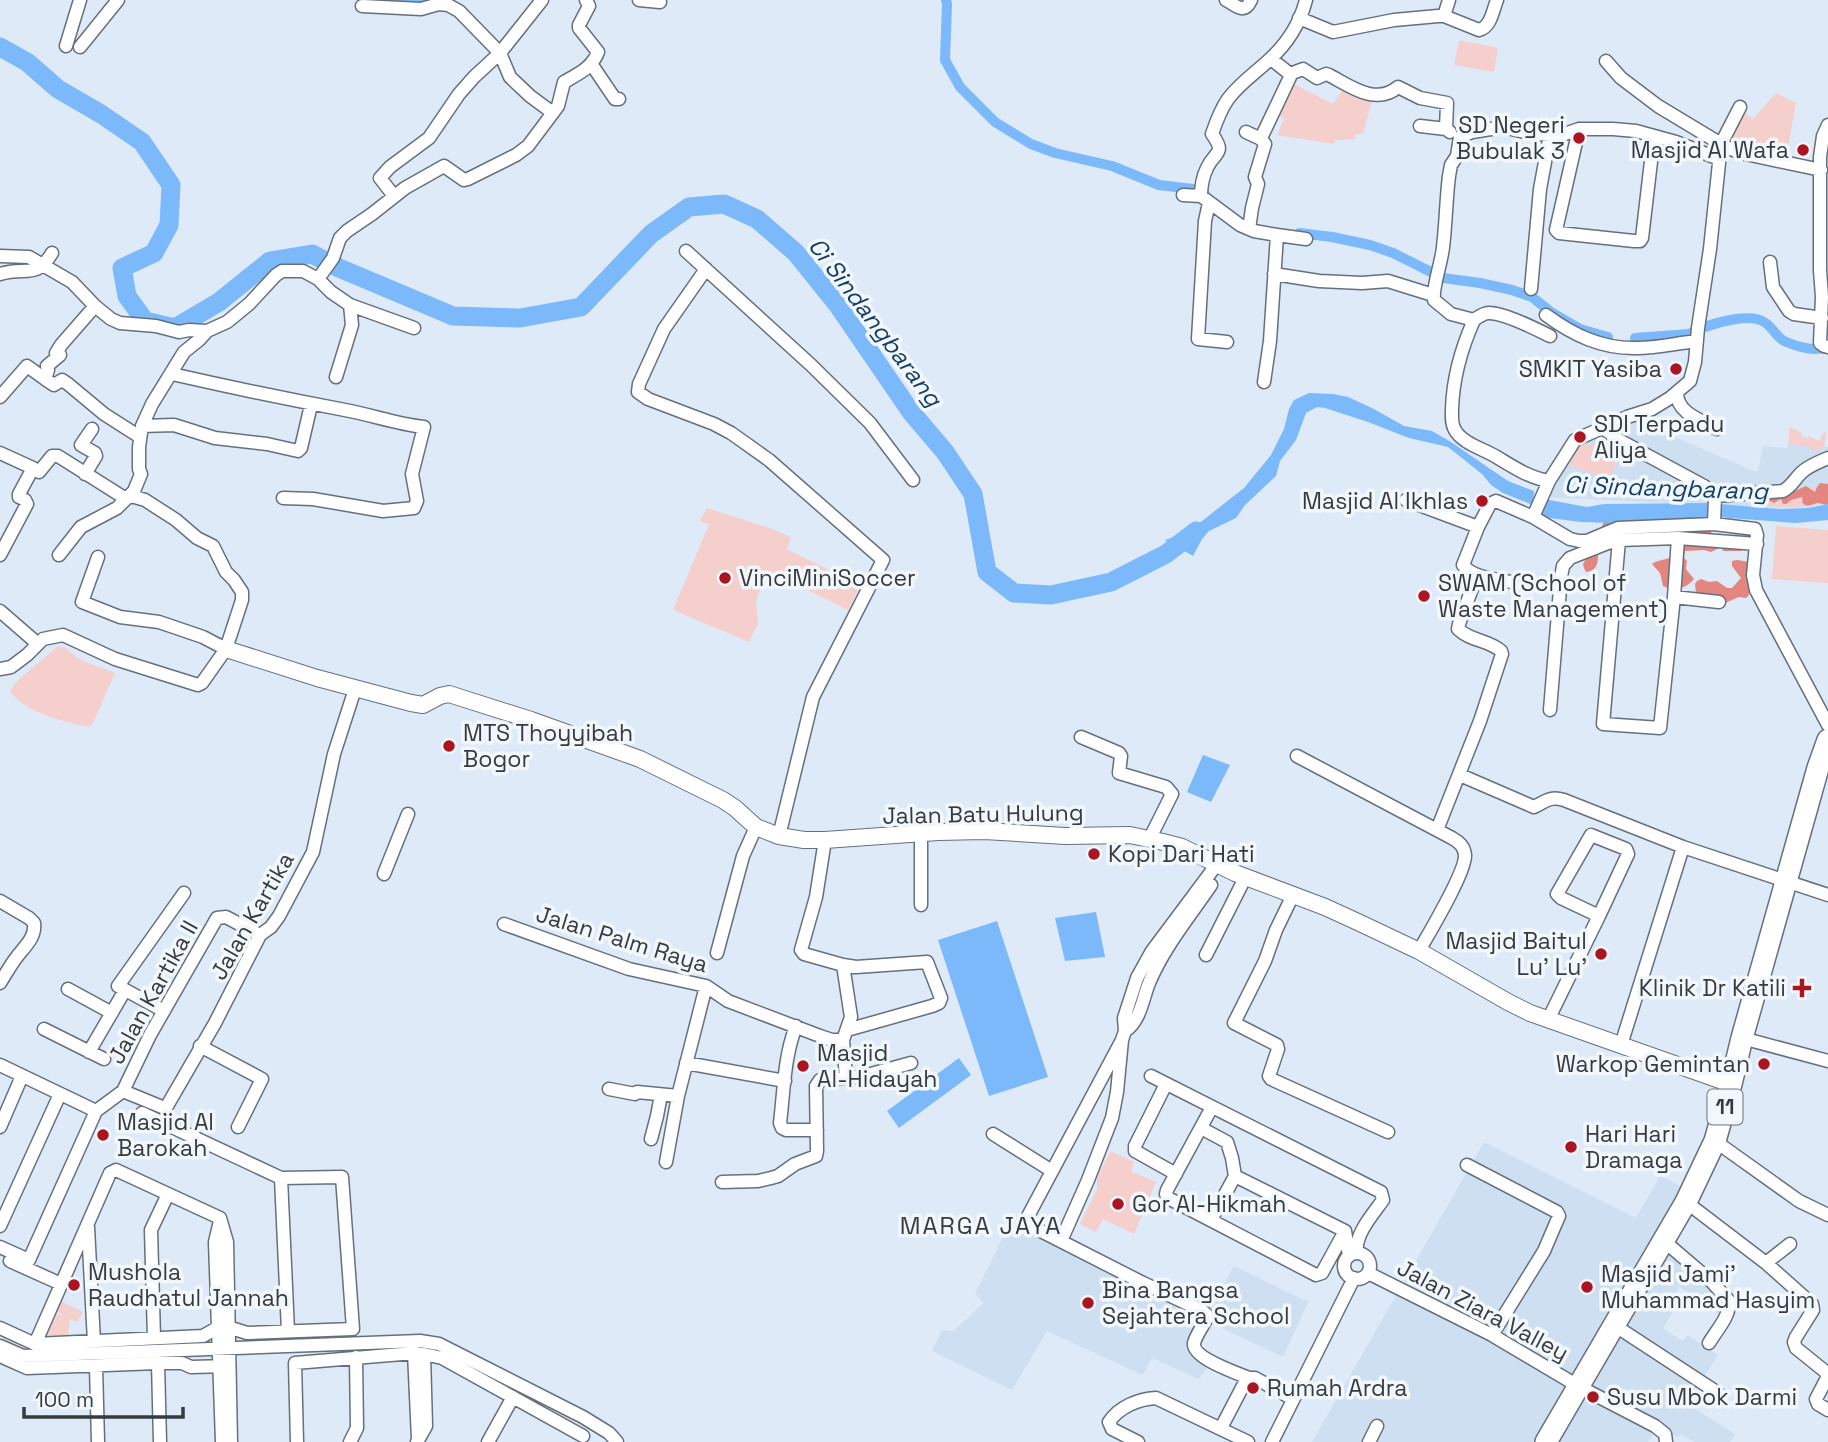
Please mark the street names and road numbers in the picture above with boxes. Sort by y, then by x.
street label: Jalan Batu Hulung [882,797,1084,831]
street label: Jalan Kartika [203,847,301,985]
street label: Jalan Palm Raya [532,899,712,979]
street label: Jalan Kartika II [101,915,205,1069]
road number: 11 [1708,1090,1742,1124]
street label: Jalan Ziara Valley [1392,1252,1574,1368]

